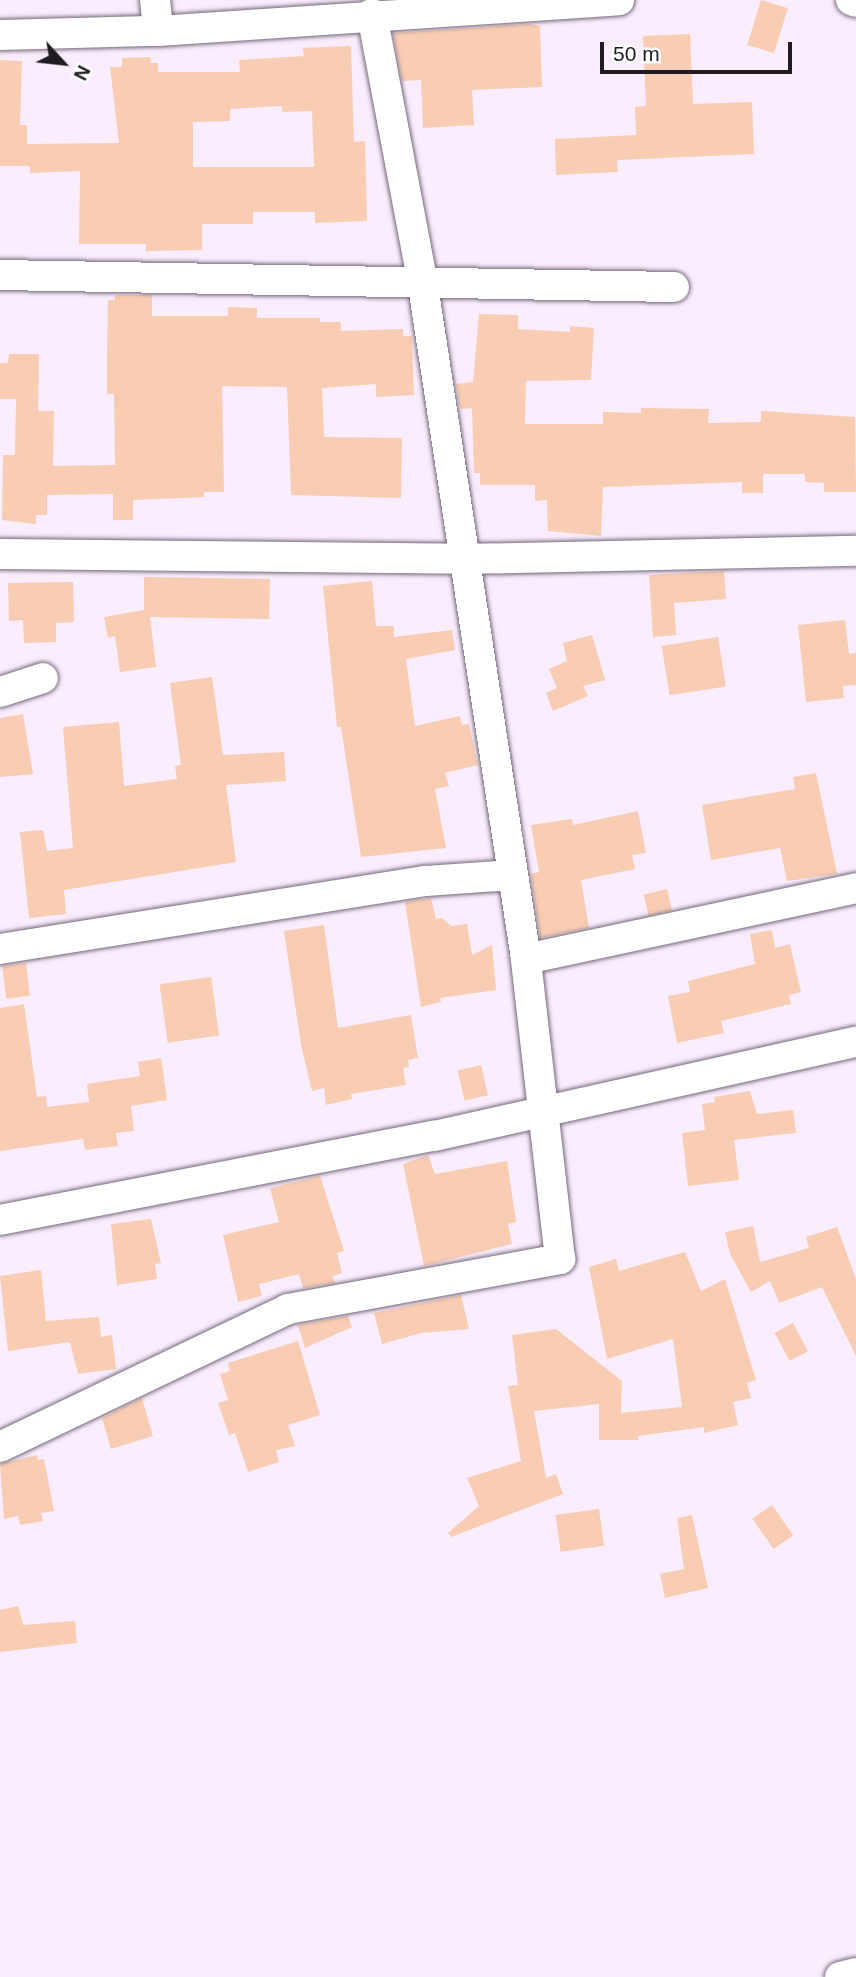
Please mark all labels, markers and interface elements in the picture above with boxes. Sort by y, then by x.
north arrow [28,28,98,98]
scale bar [604,28,796,72]
text: 50 m [613,42,660,65]
text: N [70,62,95,84]

